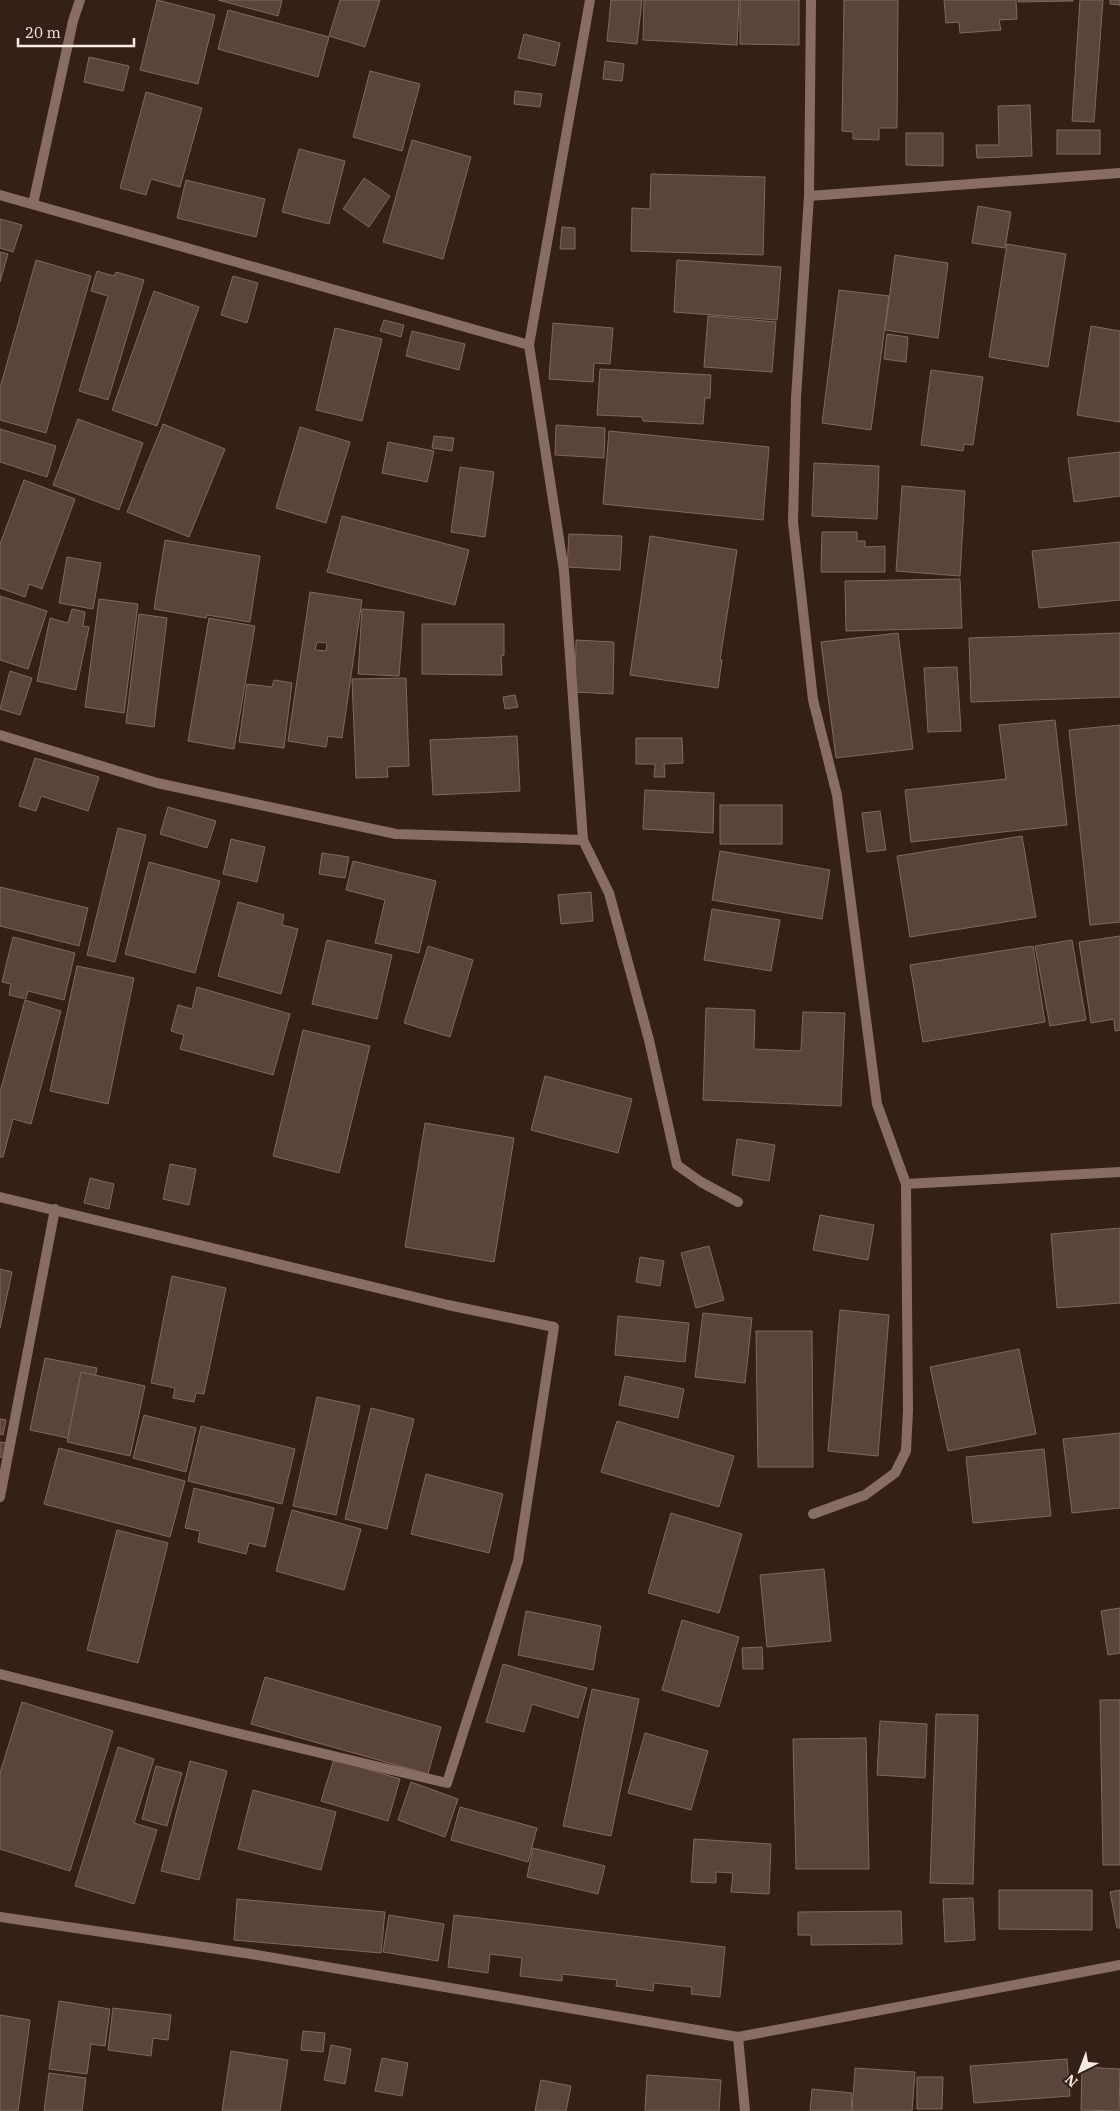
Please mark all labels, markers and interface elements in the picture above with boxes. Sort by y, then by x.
scale bar [18,15,134,47]
text: 20 m [25,23,61,42]
north arrow [1055,2046,1105,2096]
text: N [1061,2070,1081,2091]

